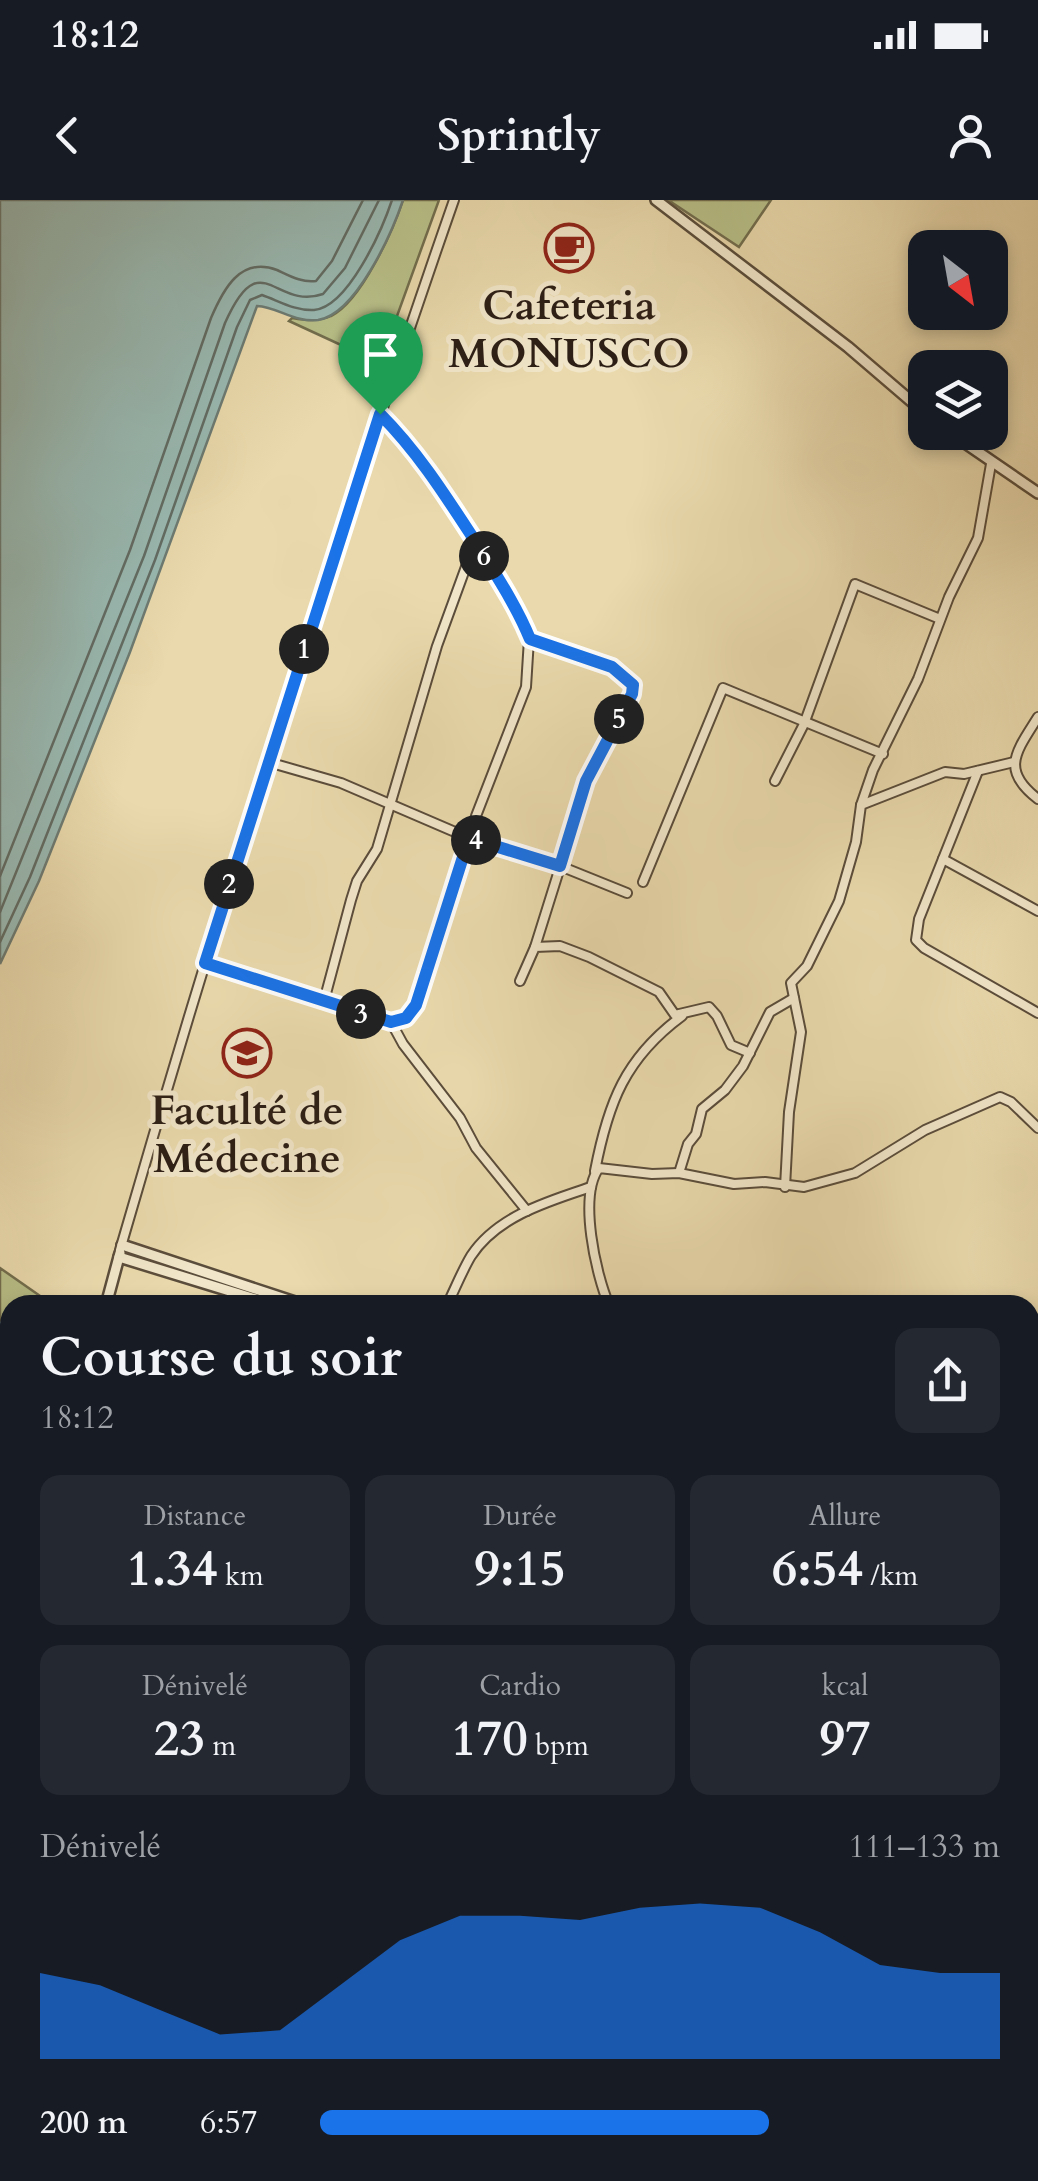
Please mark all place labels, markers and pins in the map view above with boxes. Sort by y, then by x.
cafe icon: Cafeteria MONUSCO [543,222,595,274]
place label: Cafeteria MONUSCO [448,277,690,382]
pin [338,312,423,415]
pin: 6 [459,531,509,581]
pin: 1 [279,624,329,674]
pin: 5 [594,694,644,744]
pin: 4 [451,815,501,865]
pin: 2 [204,859,254,909]
pin: 3 [336,989,386,1039]
school or university icon: Faculté de Médecine [221,1027,273,1079]
place label: Faculté de Médecine [150,1082,344,1187]

